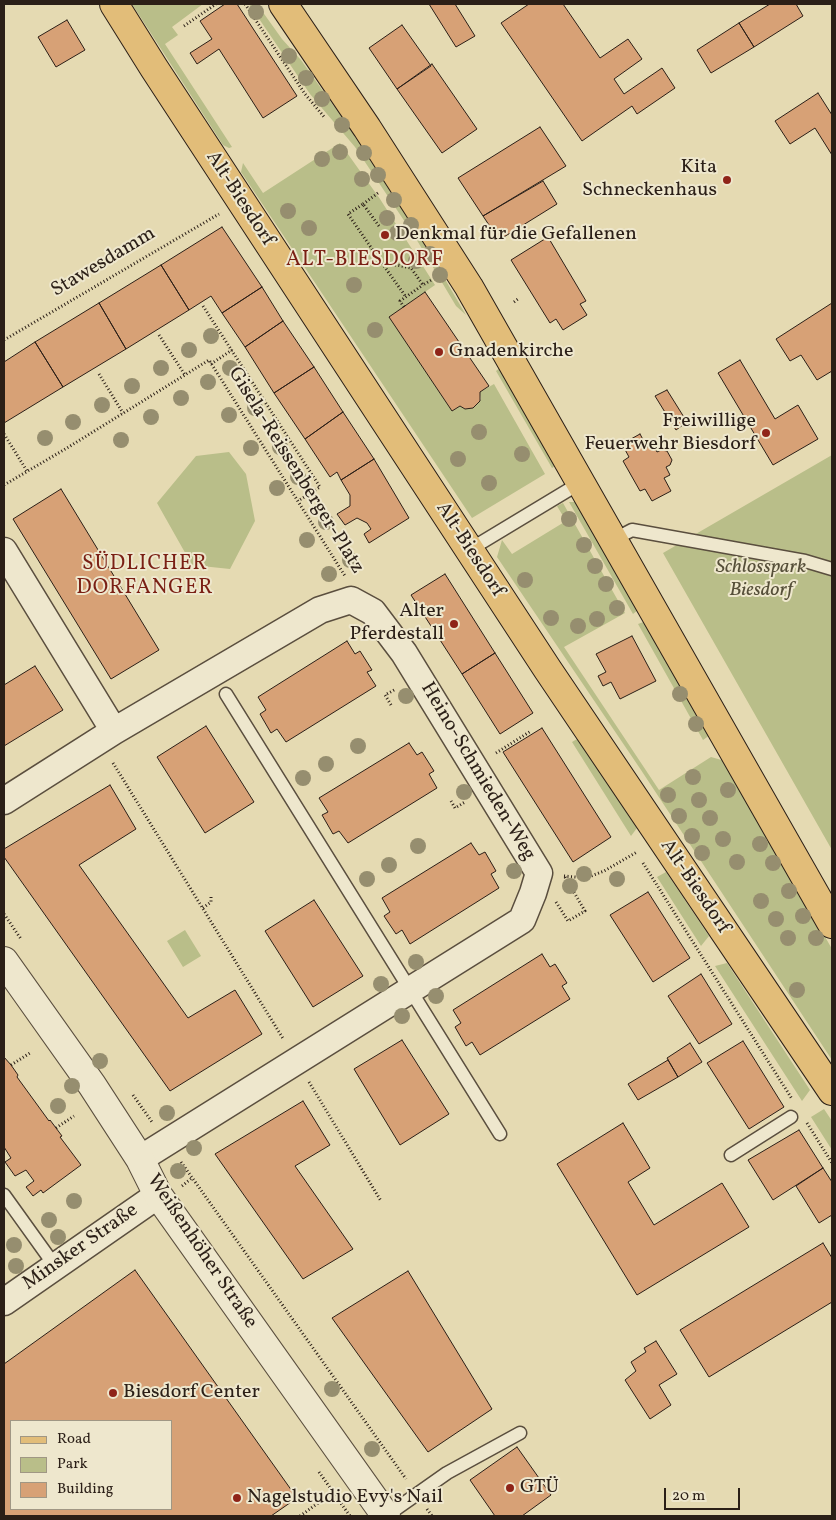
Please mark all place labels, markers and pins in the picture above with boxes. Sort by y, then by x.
place label: Kita Schneckenhaus [582,156,717,203]
marker: Kita Schneckenhaus [721,174,733,186]
place label: Denkmal für die Gefallenen [395,223,637,247]
marker: Denkmal für die Gefallenen [379,229,391,241]
place label: Gnadenkirche [449,340,573,364]
marker: Gnadenkirche [433,346,445,358]
place label: Freiwillige Feuerwehr Biesdorf [584,410,756,457]
marker: Freiwillige Feuerwehr Biesdorf [760,427,772,439]
place label: Alter Pferdestall [349,600,444,647]
marker: Alter Pferdestall [448,618,460,630]
place label: Biesdorf Center [123,1381,260,1405]
marker: Biesdorf Center [107,1387,119,1399]
place label: GTÜ [520,1476,559,1500]
marker: GTÜ [504,1482,516,1494]
place label: Nagelstudio Evy's Nail [247,1486,443,1510]
marker: Nagelstudio Evy's Nail [231,1492,243,1504]

